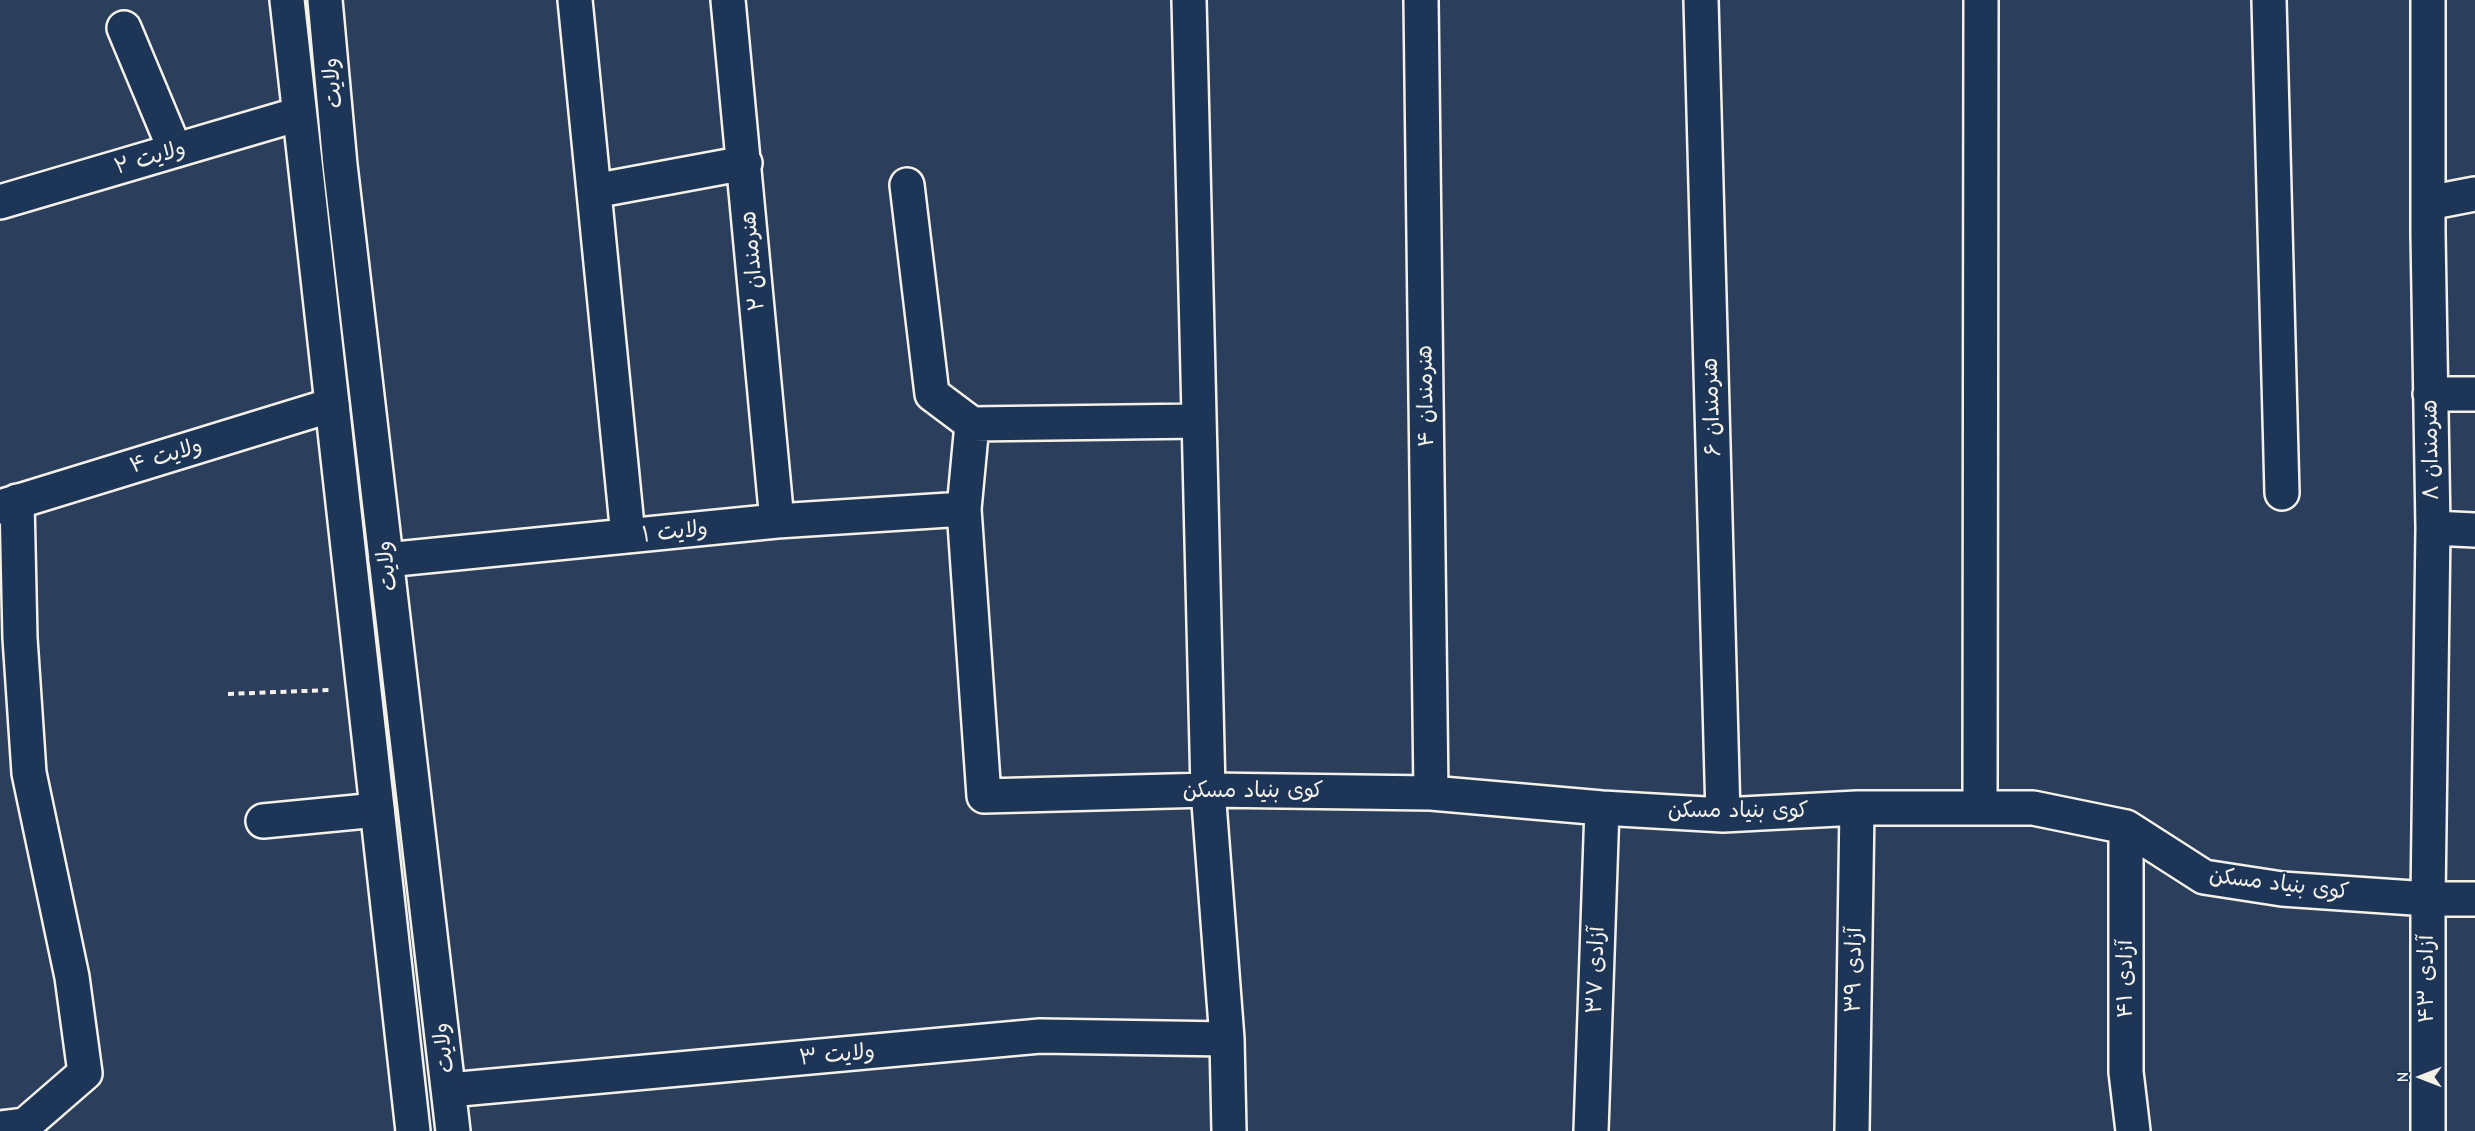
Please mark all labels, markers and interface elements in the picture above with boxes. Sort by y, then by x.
street label: ولایت [318,57,348,109]
street label: ولایت ۲ [111,135,189,181]
street label: هنرمندان ۲ [735,210,771,312]
street label: هنرمندان ۴ [1412,345,1440,447]
street label: هنرمندان ۶ [1697,357,1727,457]
street label: هنرمندان ۸ [2417,399,2445,501]
street label: ولایت ۴ [127,432,205,480]
street label: ولایت ۱ [641,515,709,549]
street label: ولایت [371,539,403,593]
street label: کوی بنیاد مسکن [1183,778,1323,804]
street label: کوی بنیاد مسکن [1668,798,1808,824]
street label: کوی بنیاد مسکن [2208,862,2350,906]
street label: آزادی ۳۷ [1581,926,1611,1014]
street label: آزادی ۳۹ [1840,927,1868,1013]
street label: آزادی ۴۳ [2414,935,2440,1023]
street label: آزادی ۴۱ [2113,940,2139,1018]
street label: ولایت [428,1021,460,1075]
street label: ولایت ۳ [798,1039,876,1071]
north arrow [2391,1047,2451,1107]
text: N [2394,1072,2412,1082]

